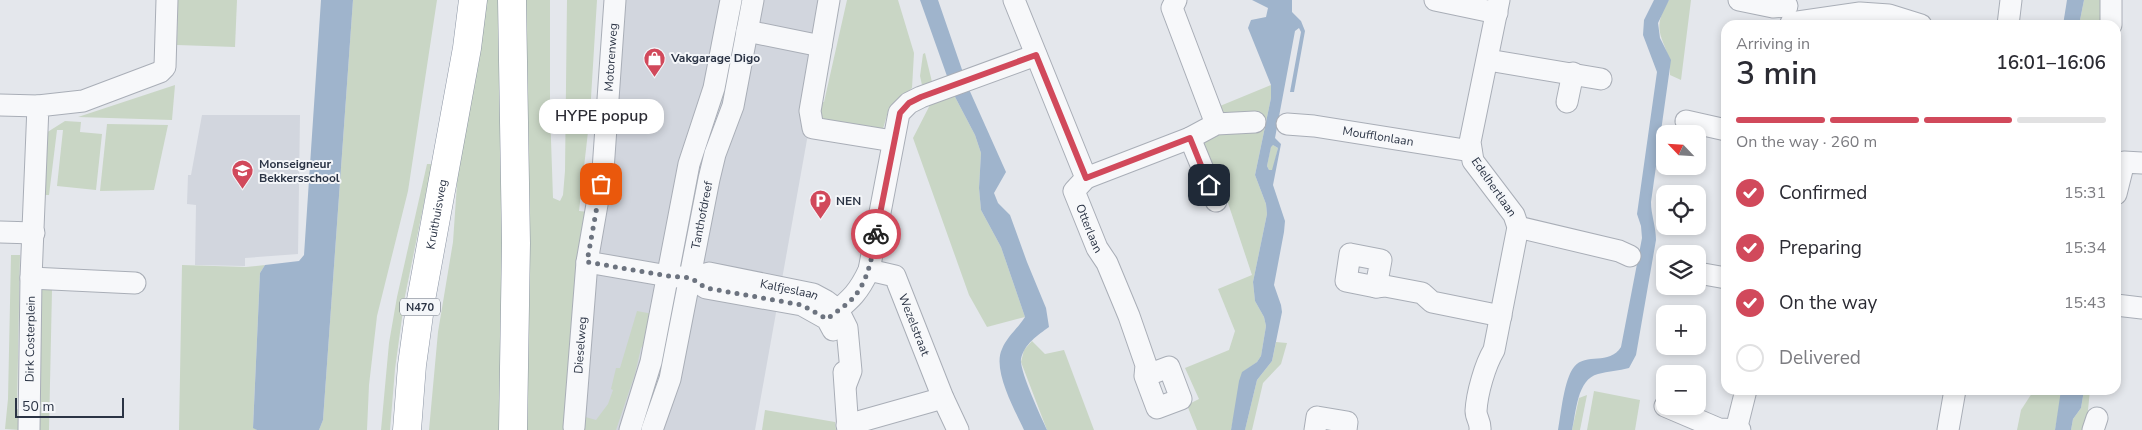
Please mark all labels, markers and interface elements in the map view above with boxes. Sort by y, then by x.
street label: Motorenweg [601,22,621,92]
text: Arriving in [1736,33,1810,55]
shop icon: Vakgarage Digo [643,46,667,77]
place label: Vakgarage Digo [670,50,760,66]
text: 16:01–16:06 [1996,50,2106,76]
text: 3 min [1736,52,1818,95]
callout: HYPE popup [538,99,664,134]
text: HYPE popup [555,105,648,127]
street label: Moufflonlaan [1341,123,1415,150]
north arrow [1656,125,1706,175]
map controls [1656,125,1706,415]
text: On the way · 260 m [1736,131,1877,153]
street label: Edelhertlaan [1468,154,1520,220]
place label: Monseigneur Bekkersschool [259,156,340,186]
school or university icon: Monseigneur Bekkersschool [231,159,255,190]
pin [580,163,622,205]
pin [1188,164,1230,206]
icon: bag [587,170,615,198]
icon: home [1195,171,1223,199]
street label: Kruithuisweg [422,178,451,251]
street label: Tanthofdreef [687,179,717,251]
icon: check [1736,179,1764,207]
text: Confirmed [1779,180,1867,206]
text: 15:31 [2064,182,2106,204]
button: locate [1656,185,1706,235]
parking icon: NEN [808,189,832,220]
place label: NEN [836,193,861,209]
street label: Otterlaan [1072,202,1106,256]
courier [851,209,901,259]
icon: bike [862,220,890,248]
icon: check [1736,234,1764,262]
text: Preparing [1779,235,1862,261]
text: 15:34 [2064,237,2106,259]
button: layers [1656,245,1706,295]
street label: Kalfjeslaan [759,276,822,304]
icon: check [1736,289,1764,317]
text: On the way [1779,290,1877,316]
street label: Wezelstraat [895,291,934,359]
text: 15:43 [2064,292,2106,314]
street label: Dirk Costerplein [22,296,39,382]
road number: N470 [400,298,440,316]
button: + [1656,305,1706,355]
street label: Dieselweg [570,316,591,374]
text: Delivered [1779,345,1861,371]
button: − [1656,365,1706,415]
scale bar [15,395,124,418]
text: 50 m [22,397,54,416]

